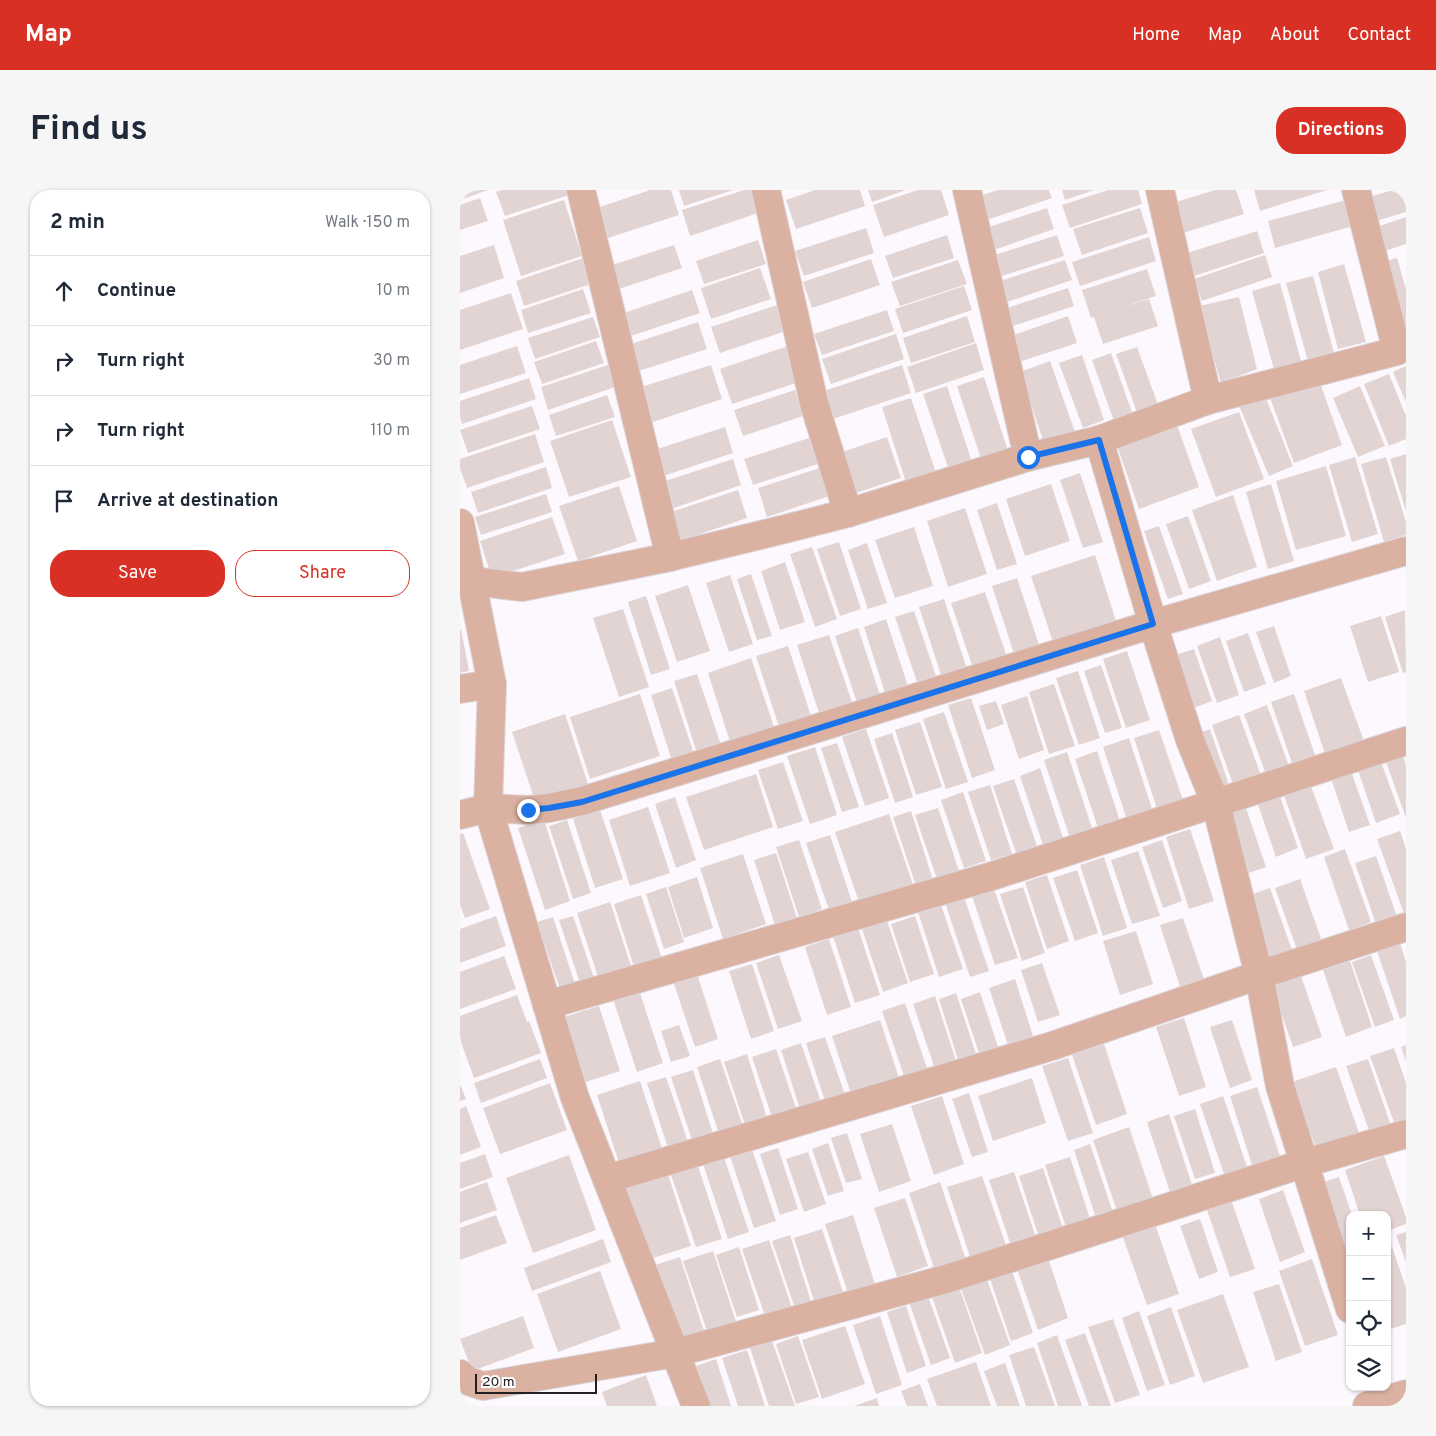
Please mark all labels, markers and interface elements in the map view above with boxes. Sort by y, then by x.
text: Map [25,20,72,50]
text: Home [1132,24,1180,47]
text: Map [1208,24,1242,47]
text: About [1270,24,1319,47]
text: Contact [1347,24,1411,47]
button: Directions [1276,107,1406,154]
text: Find us [30,108,148,152]
text: 2 min [50,209,105,236]
text: Walk · 150 m [325,213,410,233]
icon: ahead [50,277,78,305]
text: Continue [97,279,176,303]
text: 10 m [376,281,410,301]
icon: right [50,347,78,375]
text: Turn right [97,349,185,373]
text: 30 m [373,351,410,371]
icon: right [50,417,78,445]
text: Turn right [97,419,185,443]
text: 110 m [370,421,410,441]
route start [1017,446,1040,469]
icon: arrive [50,487,78,515]
text: Arrive at destination [97,489,278,513]
button: Save [50,550,225,597]
button: Share [235,550,410,597]
route end [517,799,540,822]
map controls [1346,1211,1391,1391]
button: + [1346,1211,1391,1256]
button: − [1346,1256,1391,1301]
button: locate [1346,1301,1391,1346]
button: layers [1346,1346,1391,1391]
scale bar [475,1371,598,1394]
text: 20 m [482,1374,515,1391]

